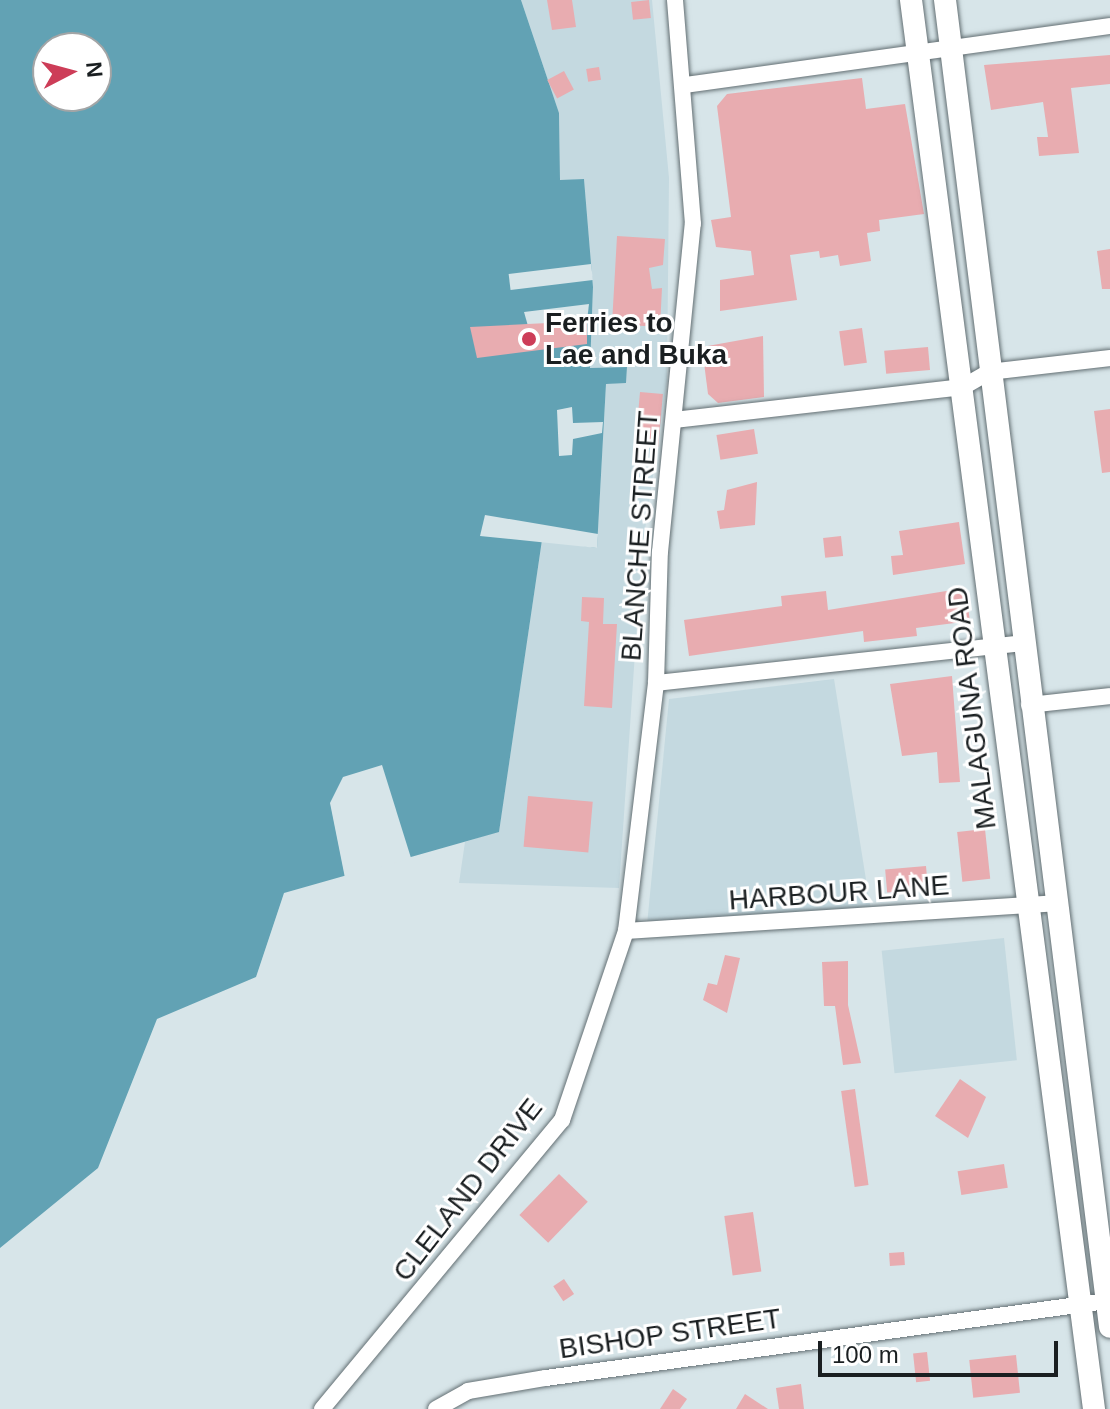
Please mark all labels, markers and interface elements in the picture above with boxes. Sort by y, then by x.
north arrow [32,32,112,112]
text: N [81,60,108,79]
place label: Ferries to Lae and Buka [545,306,727,372]
marker: Ferries to Lae and Buka [520,330,538,348]
street label: BLANCHE STREET [615,410,665,662]
street label: MALAGUNA ROAD [940,584,1004,832]
street label: HARBOUR LANE [728,869,950,917]
street label: CLELAND DRIVE [386,1092,550,1288]
street label: BISHOP STREET [557,1302,783,1366]
scale bar [822,1325,1062,1375]
text: 100 m [832,1341,899,1368]

